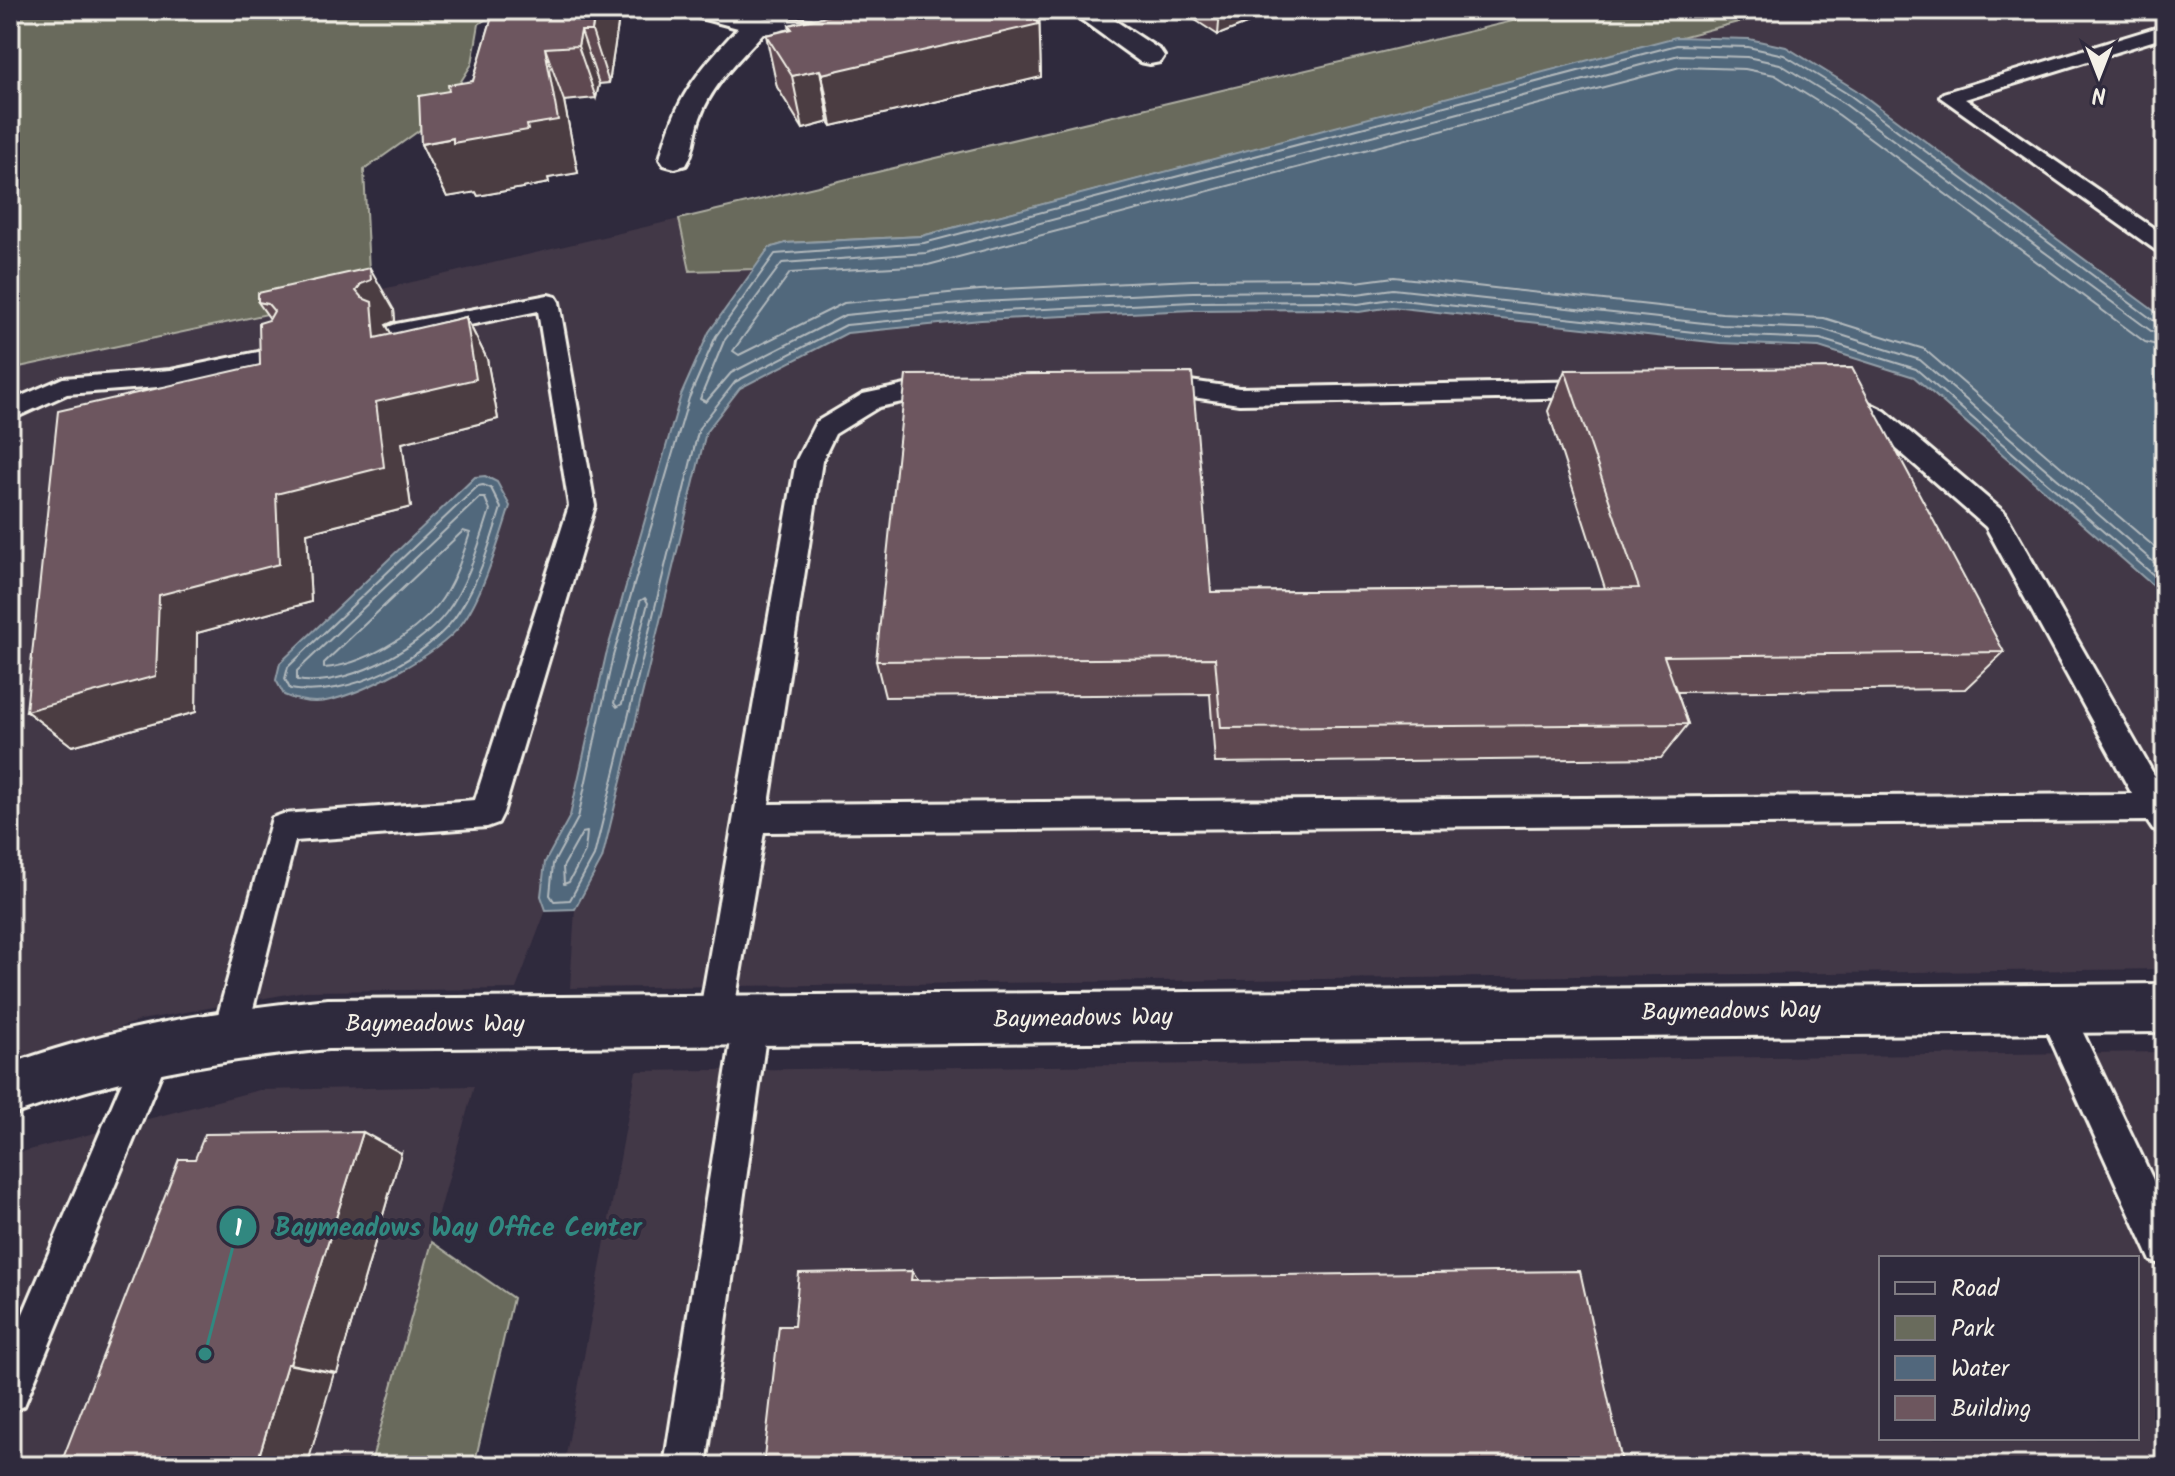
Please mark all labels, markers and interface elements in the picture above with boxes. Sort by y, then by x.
north arrow [2059,36,2139,116]
text: N [2092,76,2106,111]
street label: Baymeadows Way [1641,991,1822,1033]
street label: Baymeadows Way [993,998,1174,1040]
street label: Baymeadows Way [345,1005,525,1044]
callout: Baymeadows Way Office Center [218,1202,658,1252]
text: Baymeadows Way Office Center [274,1208,643,1250]
text: 1 [234,1210,242,1249]
legend [1879,1256,2139,1440]
text: Road [1951,1270,2000,1309]
text: Park [1951,1310,1995,1349]
text: Water [1951,1350,2011,1389]
text: Building [1951,1390,2031,1429]

